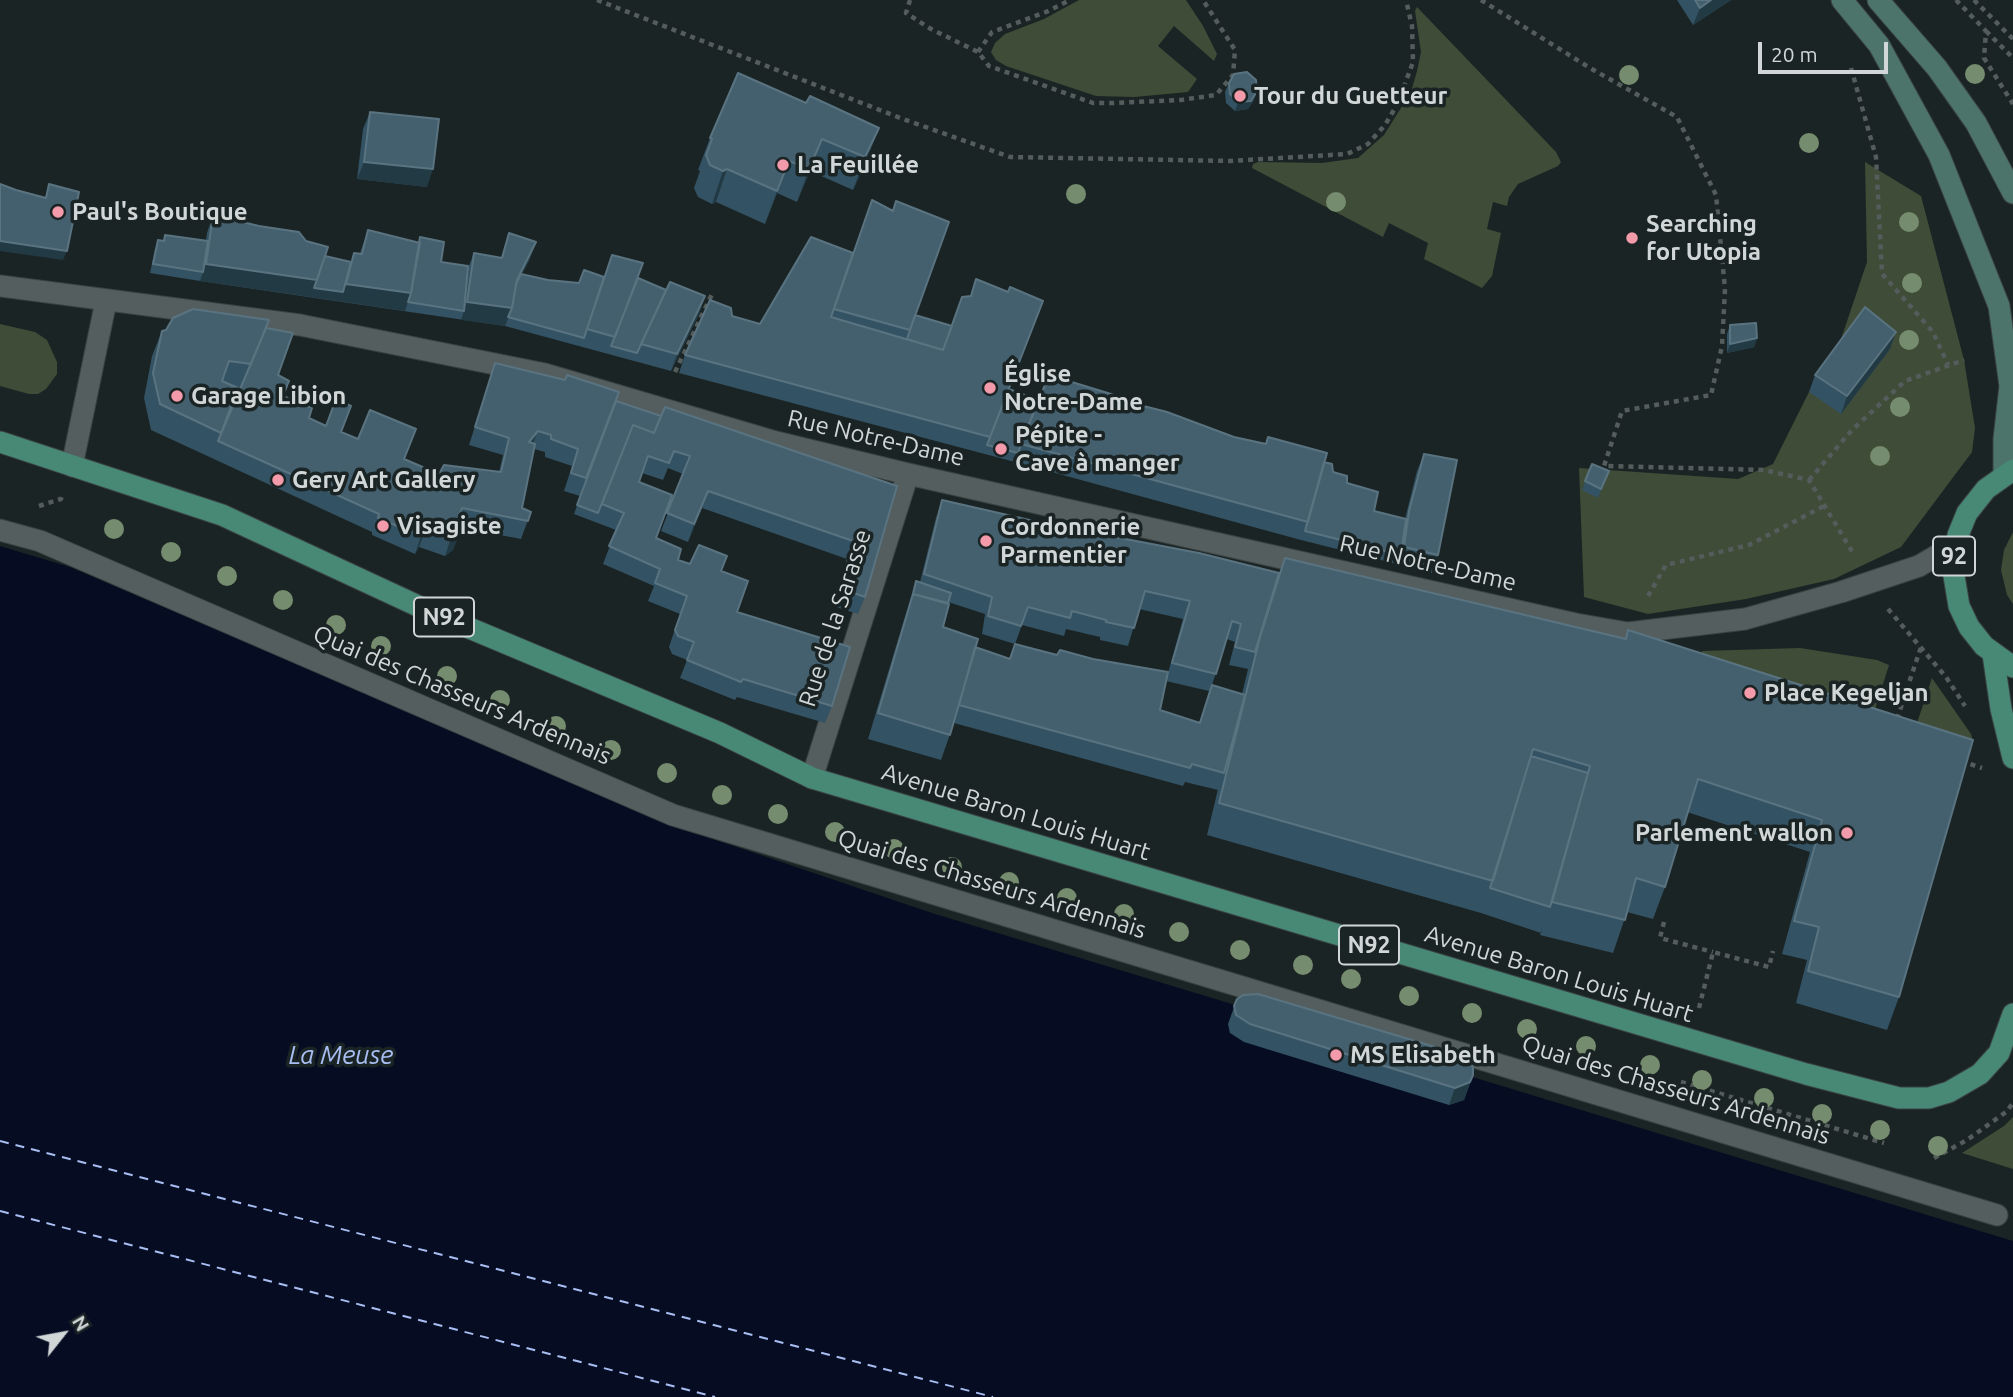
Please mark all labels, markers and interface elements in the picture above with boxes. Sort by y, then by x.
scale bar [1761,28,1890,72]
text: 20 m [1771,42,1818,66]
place label: Tour du Guetteur [1254,82,1447,110]
marker: Tour du Guetteur [1232,88,1248,104]
place label: La Feuillée [797,151,919,179]
marker: La Feuillée [775,157,791,173]
place label: Paul's Boutique [72,198,248,226]
marker: Paul's Boutique [50,204,66,220]
place label: Searching for Utopia [1646,210,1761,266]
marker: Searching for Utopia [1624,230,1640,246]
place label: Église Notre-Dame [1004,360,1143,416]
marker: Église Notre-Dame [982,380,998,396]
place label: Garage Libion [191,382,346,410]
marker: Garage Libion [169,388,185,404]
street label: Rue Notre-Dame [785,404,967,472]
place label: Pépite - Cave à manger [1015,421,1180,477]
marker: Pépite - Cave à manger [993,441,1009,457]
place label: Gery Art Gallery [292,466,475,494]
marker: Gery Art Gallery [270,472,286,488]
place label: Visagiste [397,512,502,540]
place label: Cordonnerie Parmentier [1000,513,1140,569]
marker: Visagiste [375,518,391,534]
street label: Rue de la Sarasse [793,526,877,710]
street label: Rue Notre-Dame [1337,529,1519,597]
marker: Cordonnerie Parmentier [978,533,994,549]
road number: 92 [1933,536,1975,576]
road number: N92 [414,597,474,636]
street label: Quai des Chasseurs Ardennais [309,619,615,771]
place label: Place Kegeljan [1764,679,1929,707]
marker: Place Kegeljan [1742,685,1758,701]
street label: Avenue Baron Louis Huart [878,757,1154,867]
place label: Parlement wallon [1635,819,1833,847]
street label: Quai des Chasseurs Ardennais [834,823,1150,945]
marker: Parlement wallon [1839,825,1855,841]
street label: Avenue Baron Louis Huart [1421,919,1697,1029]
road number: N92 [1339,926,1399,964]
street label: Quai des Chasseurs Ardennais [1518,1029,1834,1151]
water label: La Meuse [289,1039,393,1071]
place label: MS Elisabeth [1350,1041,1496,1069]
marker: MS Elisabeth [1328,1047,1344,1063]
north arrow [28,1299,98,1369]
text: N [68,1311,94,1335]

